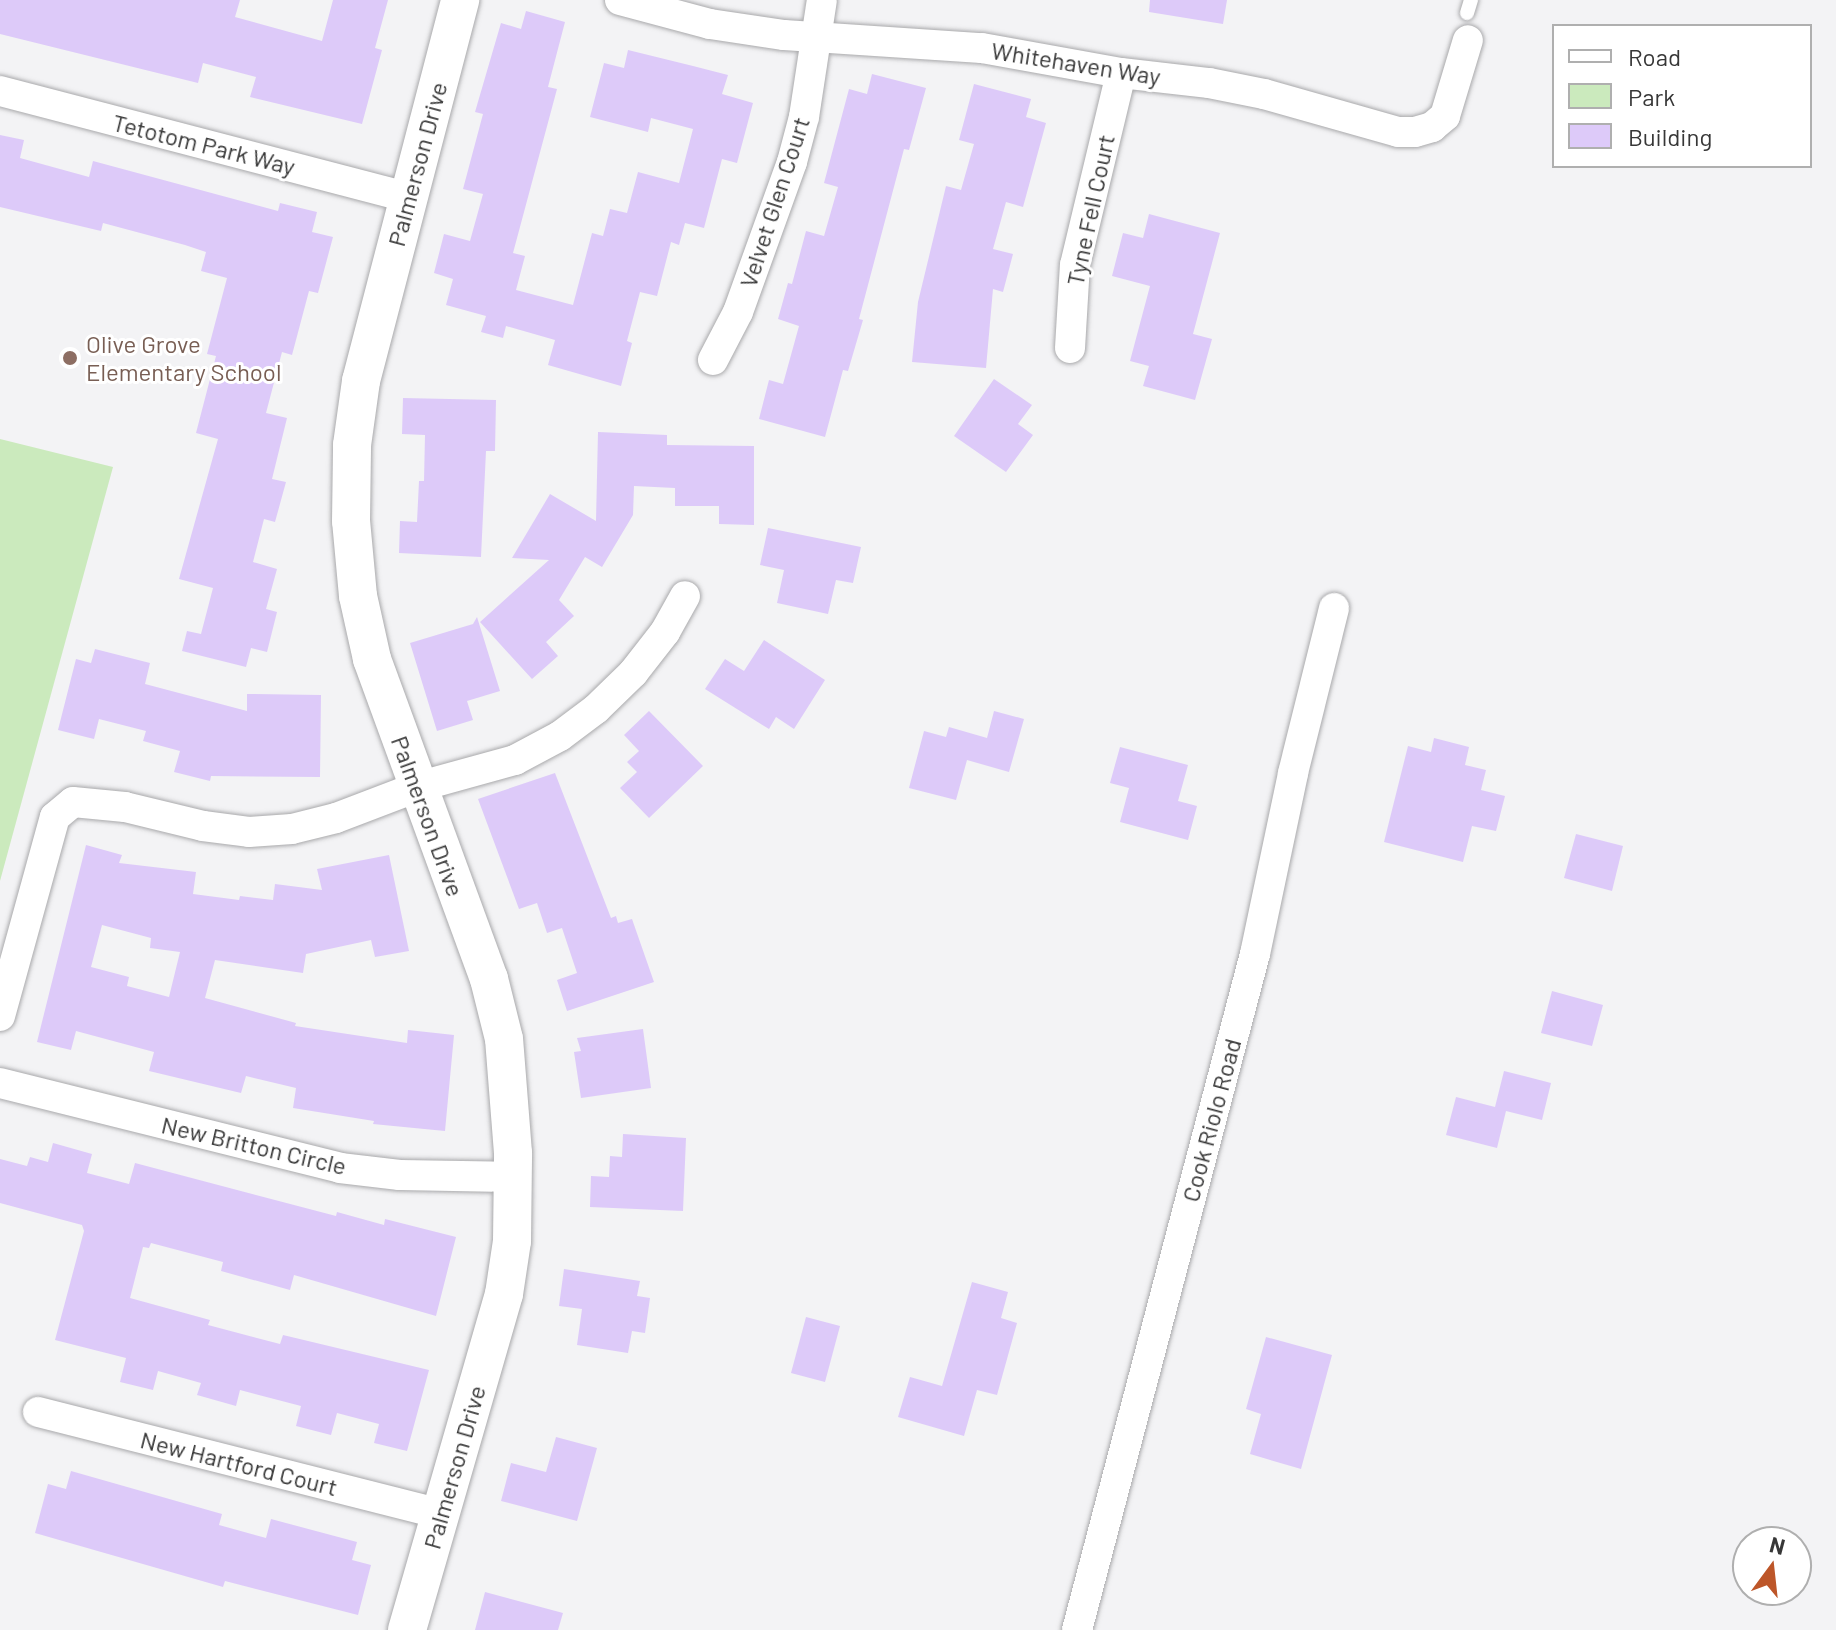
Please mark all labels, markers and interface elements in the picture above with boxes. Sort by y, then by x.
legend [1552,24,1812,168]
street label: Whitehaven Way [989,35,1163,91]
text: Road [1628,42,1681,71]
street label: Palmerson Drive [381,79,453,249]
text: Park [1628,82,1675,111]
street label: Tetotom Park Way [110,107,298,181]
street label: Velvet Glen Court [733,113,815,291]
text: Building [1628,122,1712,151]
street label: Tyne Fell Court [1060,132,1120,288]
place label: Olive Grove Elementary School [86,330,281,386]
marker: Olive Grove Elementary School [61,349,79,367]
street label: Palmerson Drive [386,732,470,900]
street label: Cook Riolo Road [1175,1035,1247,1205]
street label: New Britton Circle [159,1110,349,1180]
street label: Palmerson Drive [417,1382,491,1552]
street label: New Hartford Court [138,1425,340,1501]
north arrow [1732,1526,1812,1606]
text: N [1767,1530,1788,1559]

